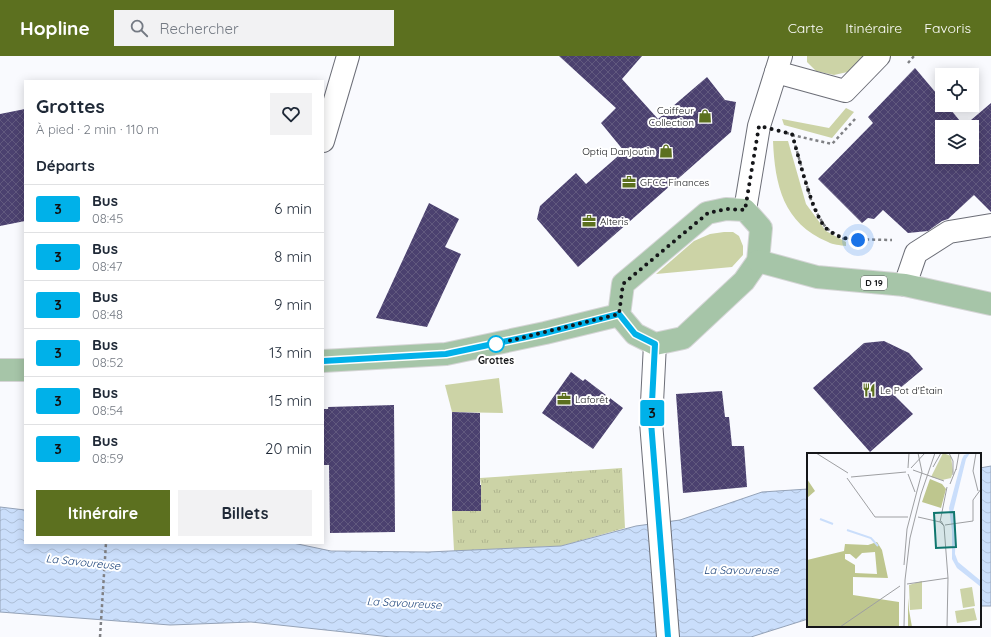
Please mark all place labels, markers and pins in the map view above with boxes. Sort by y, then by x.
place label: Coiffeur Collection [649,104,694,129]
shop icon: Coiffeur Collection [697,108,713,124]
shop icon: Optiq Danjoutin [658,143,674,159]
place label: Optiq Danjoutin [582,145,655,158]
office icon: GFCC Finances [621,174,637,190]
place label: GFCC Finances [640,176,710,189]
office icon: Alteris [581,213,597,229]
place label: Alteris [600,215,629,228]
marker: Grottes [487,335,505,353]
place label: Grottes [478,354,514,367]
restaurant icon: Le Pot d'Étain [861,382,877,398]
place label: Le Pot d'Étain [880,384,943,397]
office icon: Laforêt [556,391,572,407]
place label: Laforêt [575,393,609,406]

